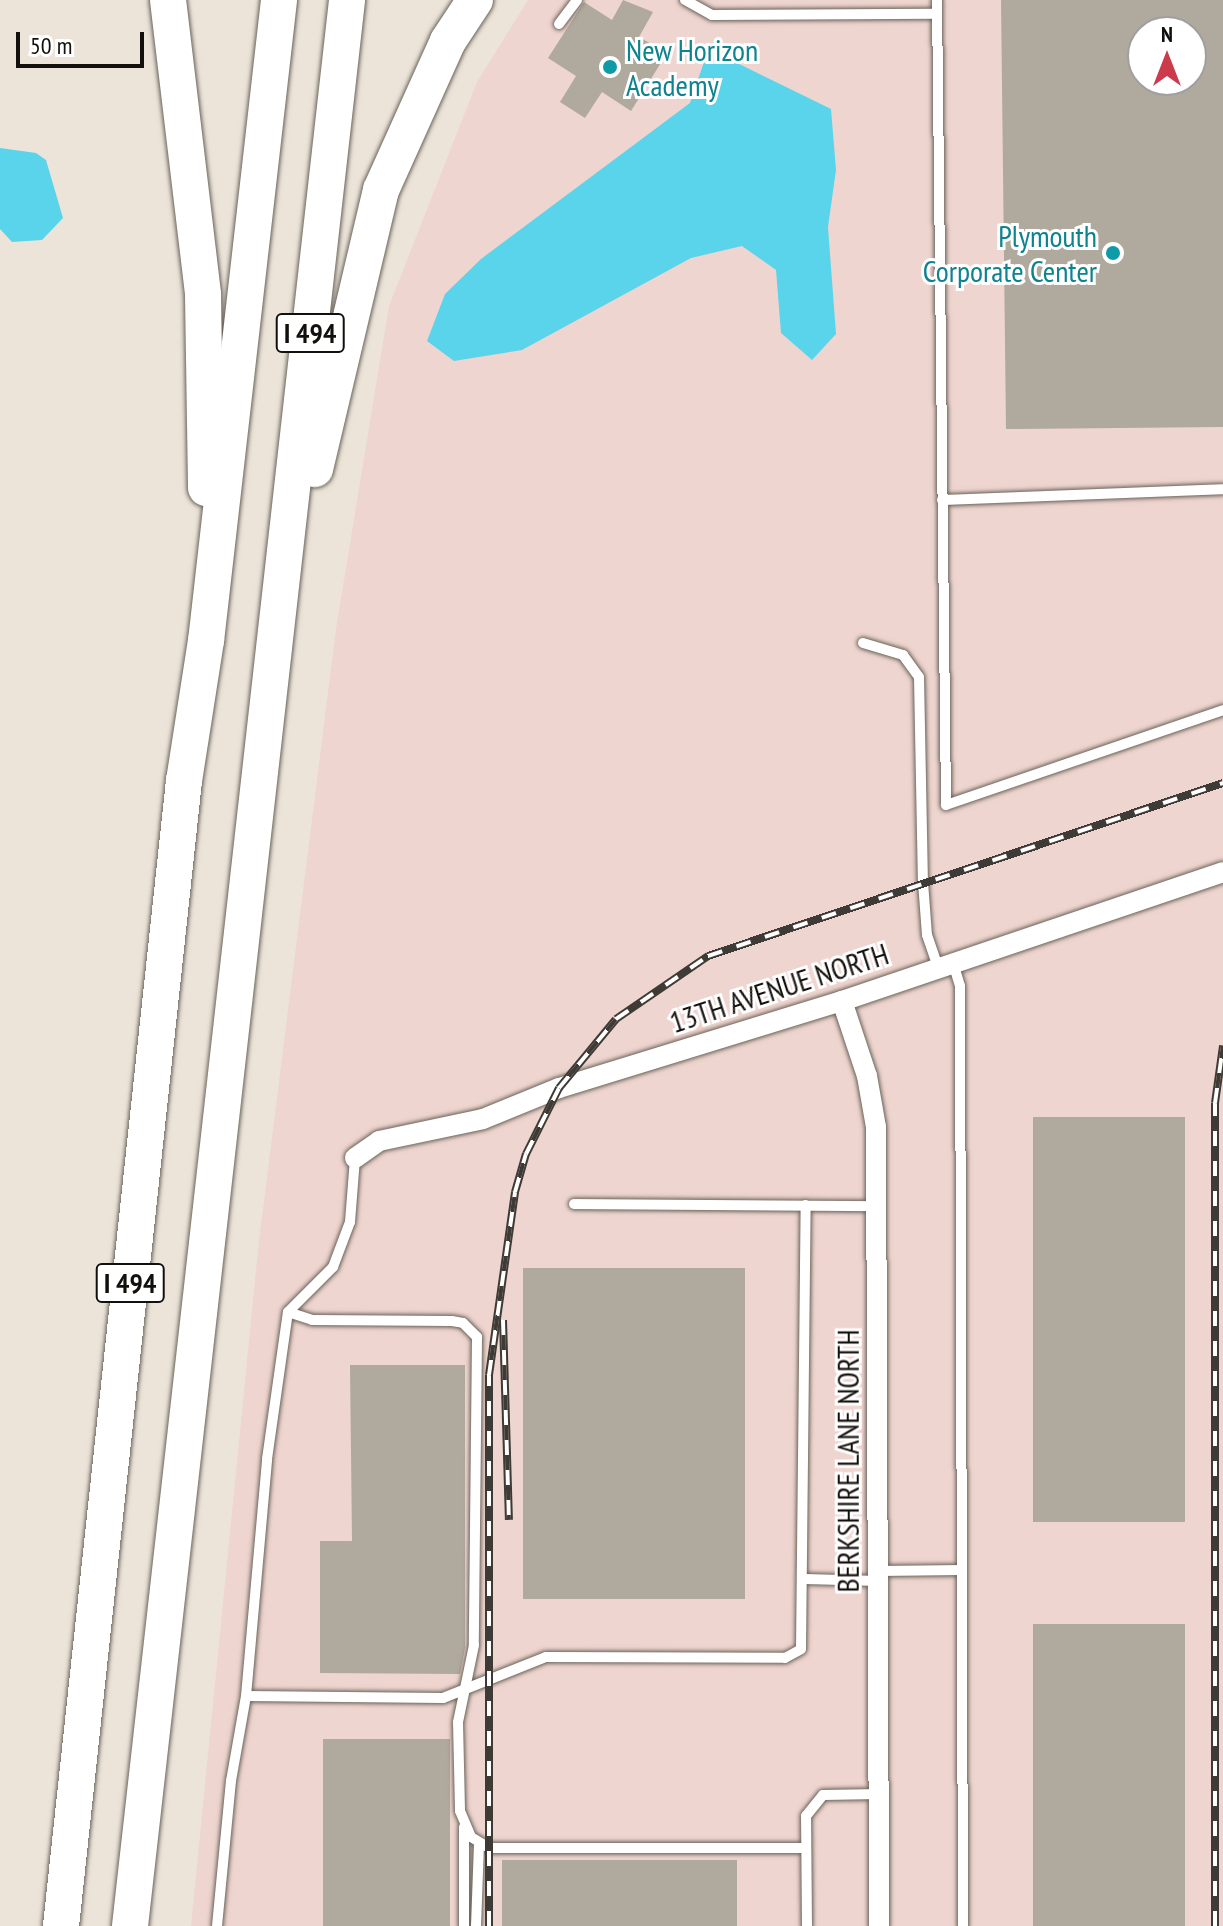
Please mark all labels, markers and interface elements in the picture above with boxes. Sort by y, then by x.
scale bar [20,16,148,66]
north arrow [1127,16,1207,96]
text: N [1161,20,1173,48]
text: 50 m [30,30,72,61]
place label: New Horizon Academy [626,32,759,102]
marker: New Horizon Academy [601,58,619,76]
place label: Plymouth Corporate Center [923,218,1097,288]
marker: Plymouth Corporate Center [1104,244,1122,262]
road number: I 494 [274,309,346,357]
street label: 13TH AVENUE NORTH [665,936,893,1040]
road number: I 494 [94,1259,166,1307]
street label: BERKSHIRE LANE NORTH [830,1329,866,1593]

